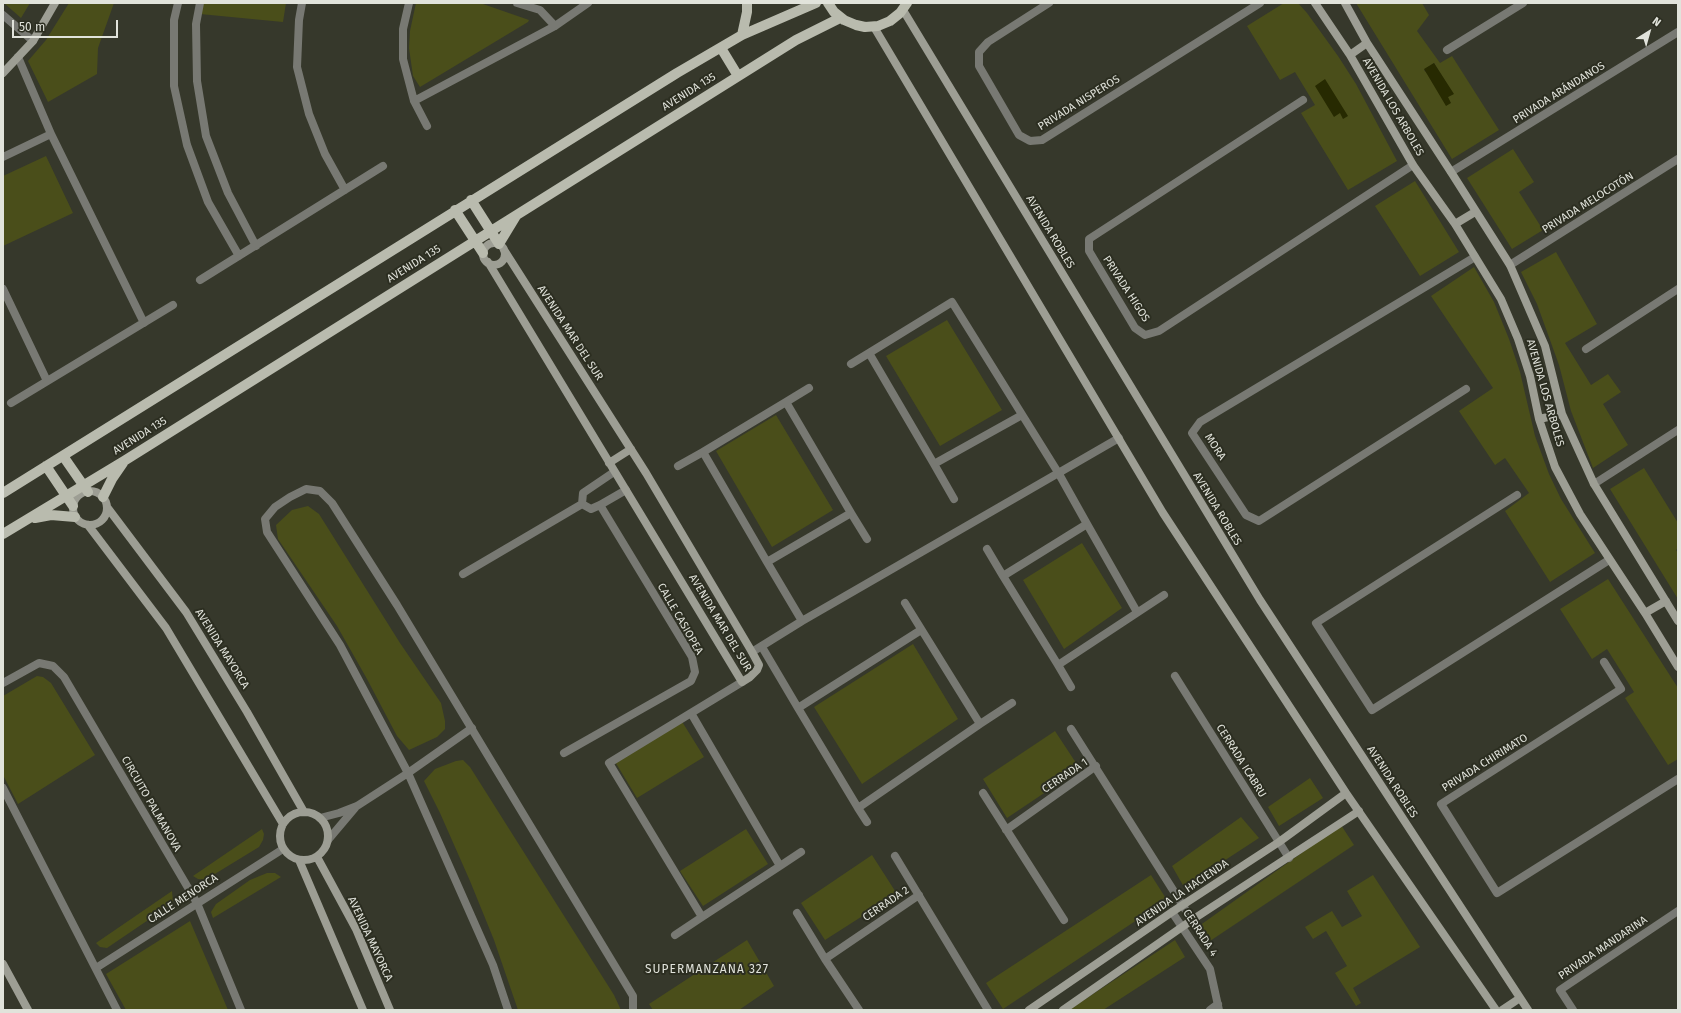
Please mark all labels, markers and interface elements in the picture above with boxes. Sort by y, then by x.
scale bar [14,12,120,38]
north arrow [1629,12,1669,52]
text: N [1650,15,1663,29]
text: 50 m [19,20,45,34]
street label: AVENIDA LOS ARBOLES [1360,56,1426,158]
street label: PRIVADA ARÁNDANOS [1511,59,1607,127]
street label: AVENIDA 135 [660,70,718,114]
street label: PRIVADA NISPEROS [1036,73,1122,133]
street label: PRIVADA MELOCOTÓN [1540,169,1636,237]
street label: AVENIDA ROBLES [1023,193,1077,271]
street label: AVENIDA 135 [385,242,443,286]
street label: PRIVADA HIGOS [1100,254,1152,324]
street label: AVENIDA MAR DEL SUR [534,283,606,383]
street label: AVENIDA LOS ARBOLES [1523,338,1567,448]
street label: AVENIDA 135 [111,414,169,458]
street label: MORA [1202,431,1228,463]
street label: AVENIDA ROBLES [1190,470,1244,548]
street label: AVENIDA MAR DEL SUR [686,572,754,674]
street label: CALLE CASIOPEA [654,581,706,657]
street label: AVENIDA MAYORCA [192,607,252,691]
street label: CERRADA ICABRU [1213,722,1269,800]
street label: PRIVADA CHIRIMATO [1440,731,1530,795]
street label: AVENIDA ROBLES [1364,744,1420,820]
street label: CIRCUITO PALMANOVA [118,754,184,854]
street label: CERRADA 1 [1040,756,1090,796]
street label: AVENIDA LA HACIENDA [1133,857,1231,929]
street label: CALLE MENORCA [146,871,220,927]
street label: CERRADA 2 [860,884,912,924]
street label: AVENIDA MAYORCA [345,895,395,983]
street label: CERRADA 4 [1180,907,1220,959]
street label: PRIVADA MANDARINA [1556,913,1650,983]
district label: SUPERMANZANA 327 [645,963,769,977]

